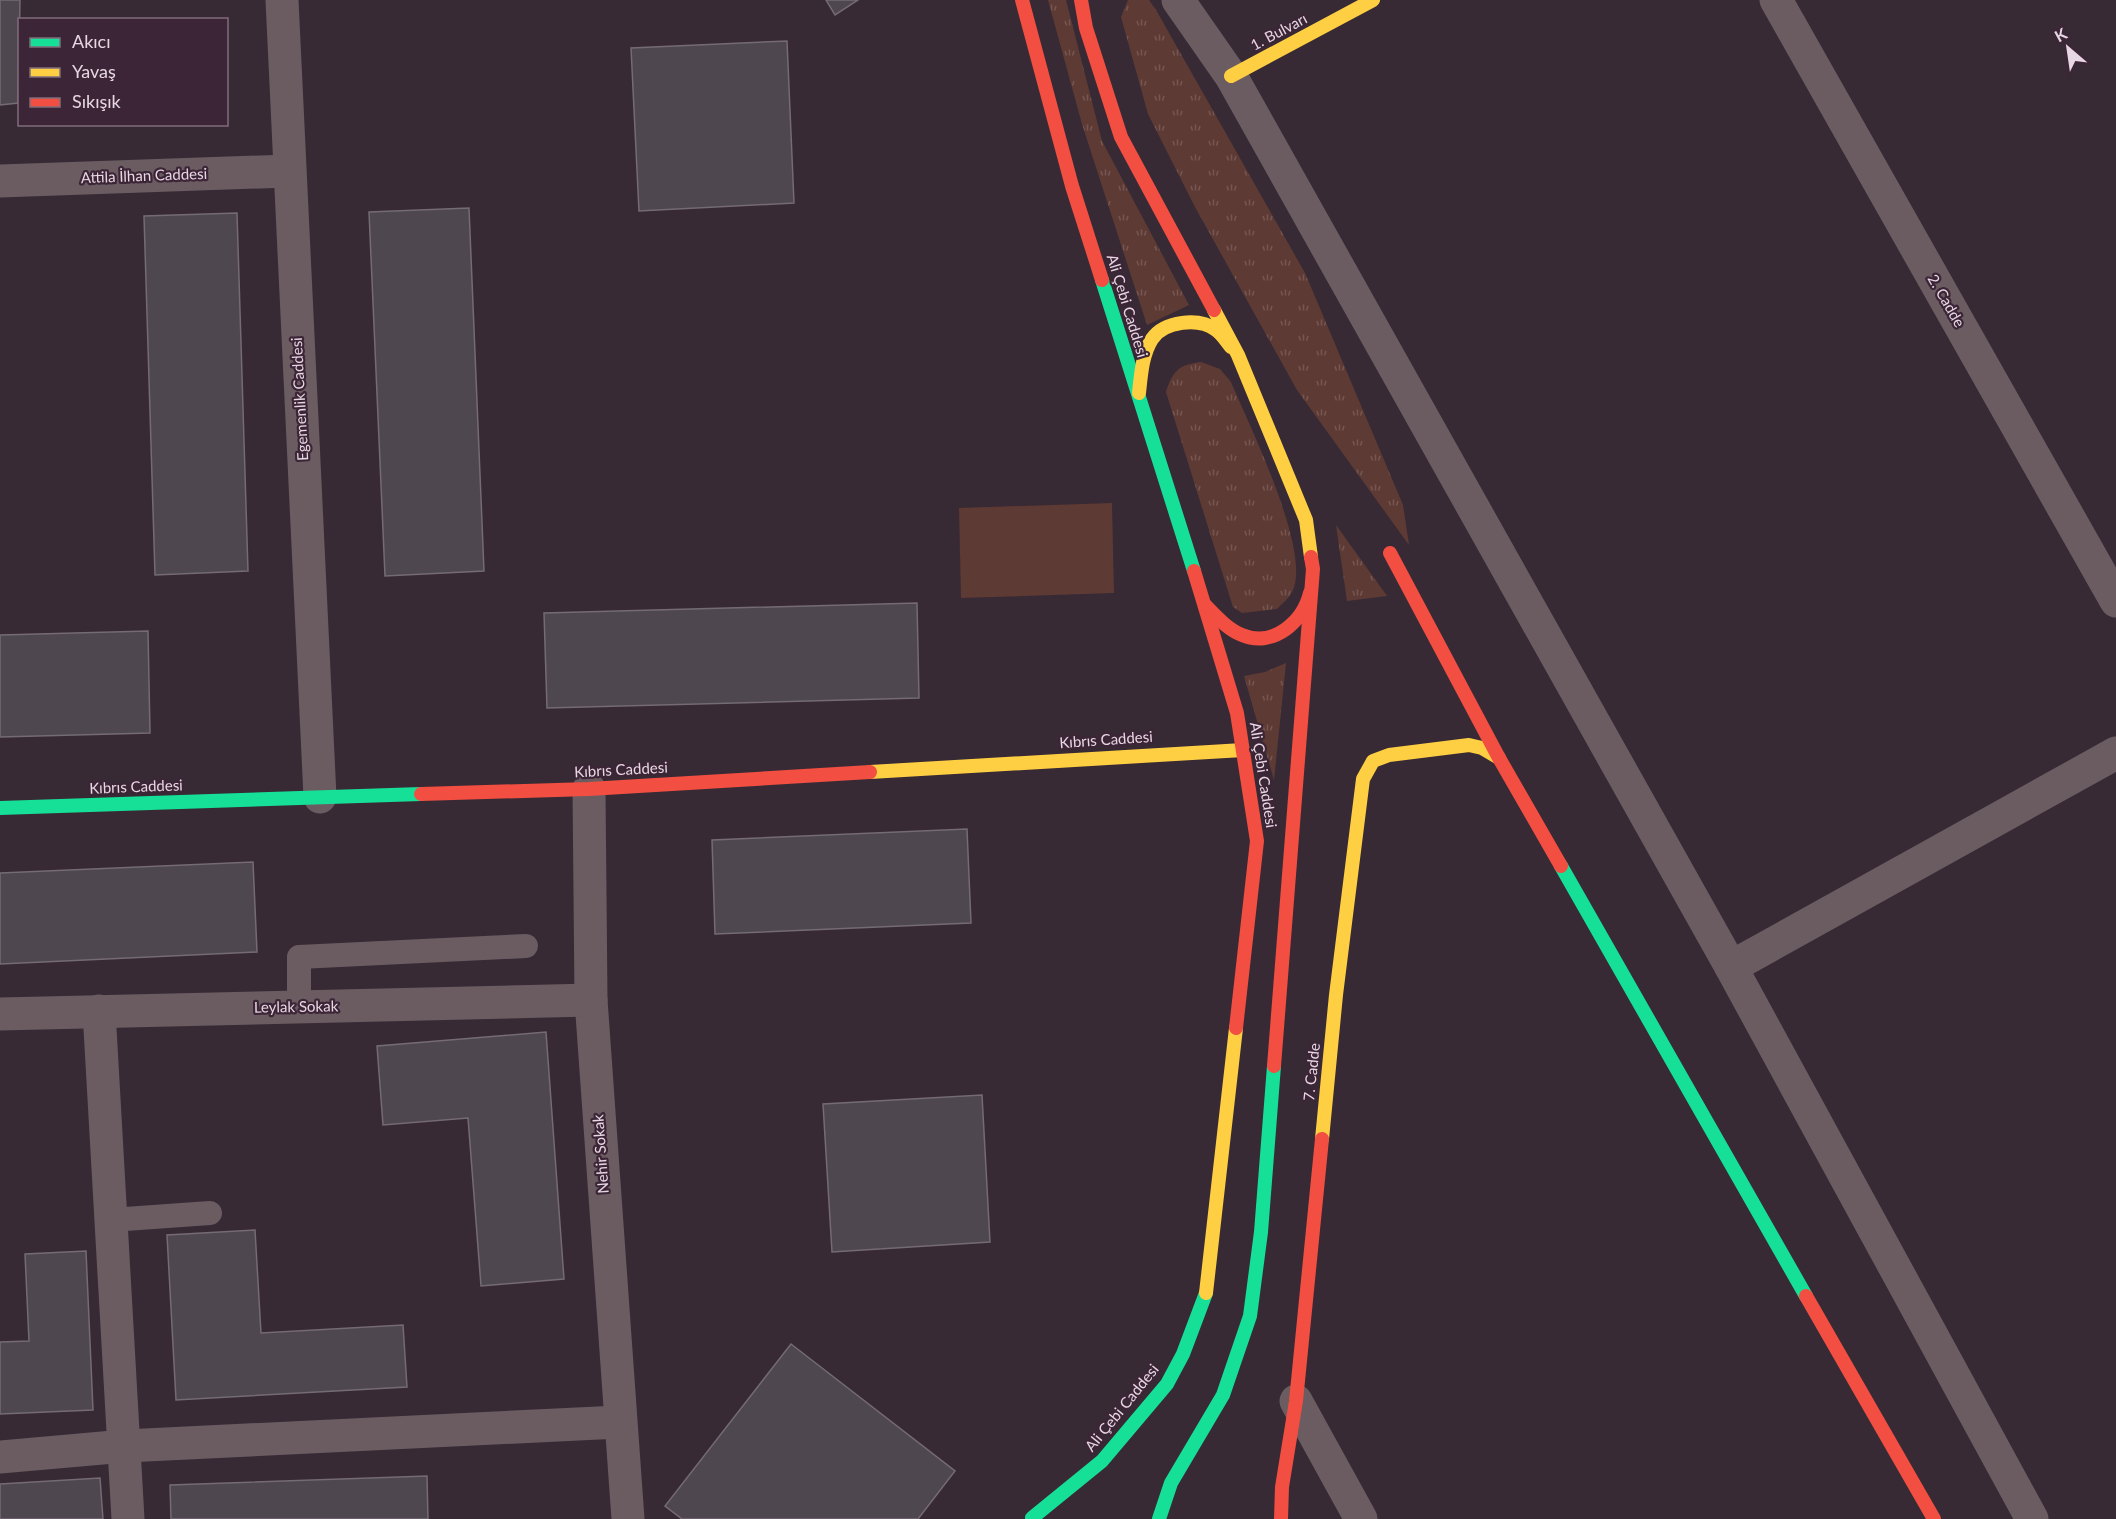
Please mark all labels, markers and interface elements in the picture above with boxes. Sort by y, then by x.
street label: 1. Bulvarı [1247,9,1310,54]
legend [18,18,228,126]
north arrow [2038,18,2098,78]
text: K [2051,23,2071,45]
text: Akıcı [72,30,111,52]
text: Yavaş [72,60,116,82]
text: Sıkışık [72,90,122,112]
street label: Attila İlhan Caddesi [80,164,207,186]
street label: Ali Çebi Caddesi [1104,252,1152,360]
street label: 2. Cadde [1925,271,1969,330]
street label: Egemenlik Caddesi [287,337,311,461]
street label: Ali Çebi Caddesi [1247,721,1281,829]
street label: Kıbrıs Caddesi [1059,727,1153,751]
street label: Kıbrıs Caddesi [574,758,668,780]
street label: Kıbrıs Caddesi [89,775,183,797]
street label: Leylak Sokak [254,996,339,1016]
street label: 7. Cadde [1299,1042,1323,1102]
street label: Nehir Sokak [588,1113,612,1194]
street label: Ali Çebi Caddesi [1081,1360,1162,1455]

